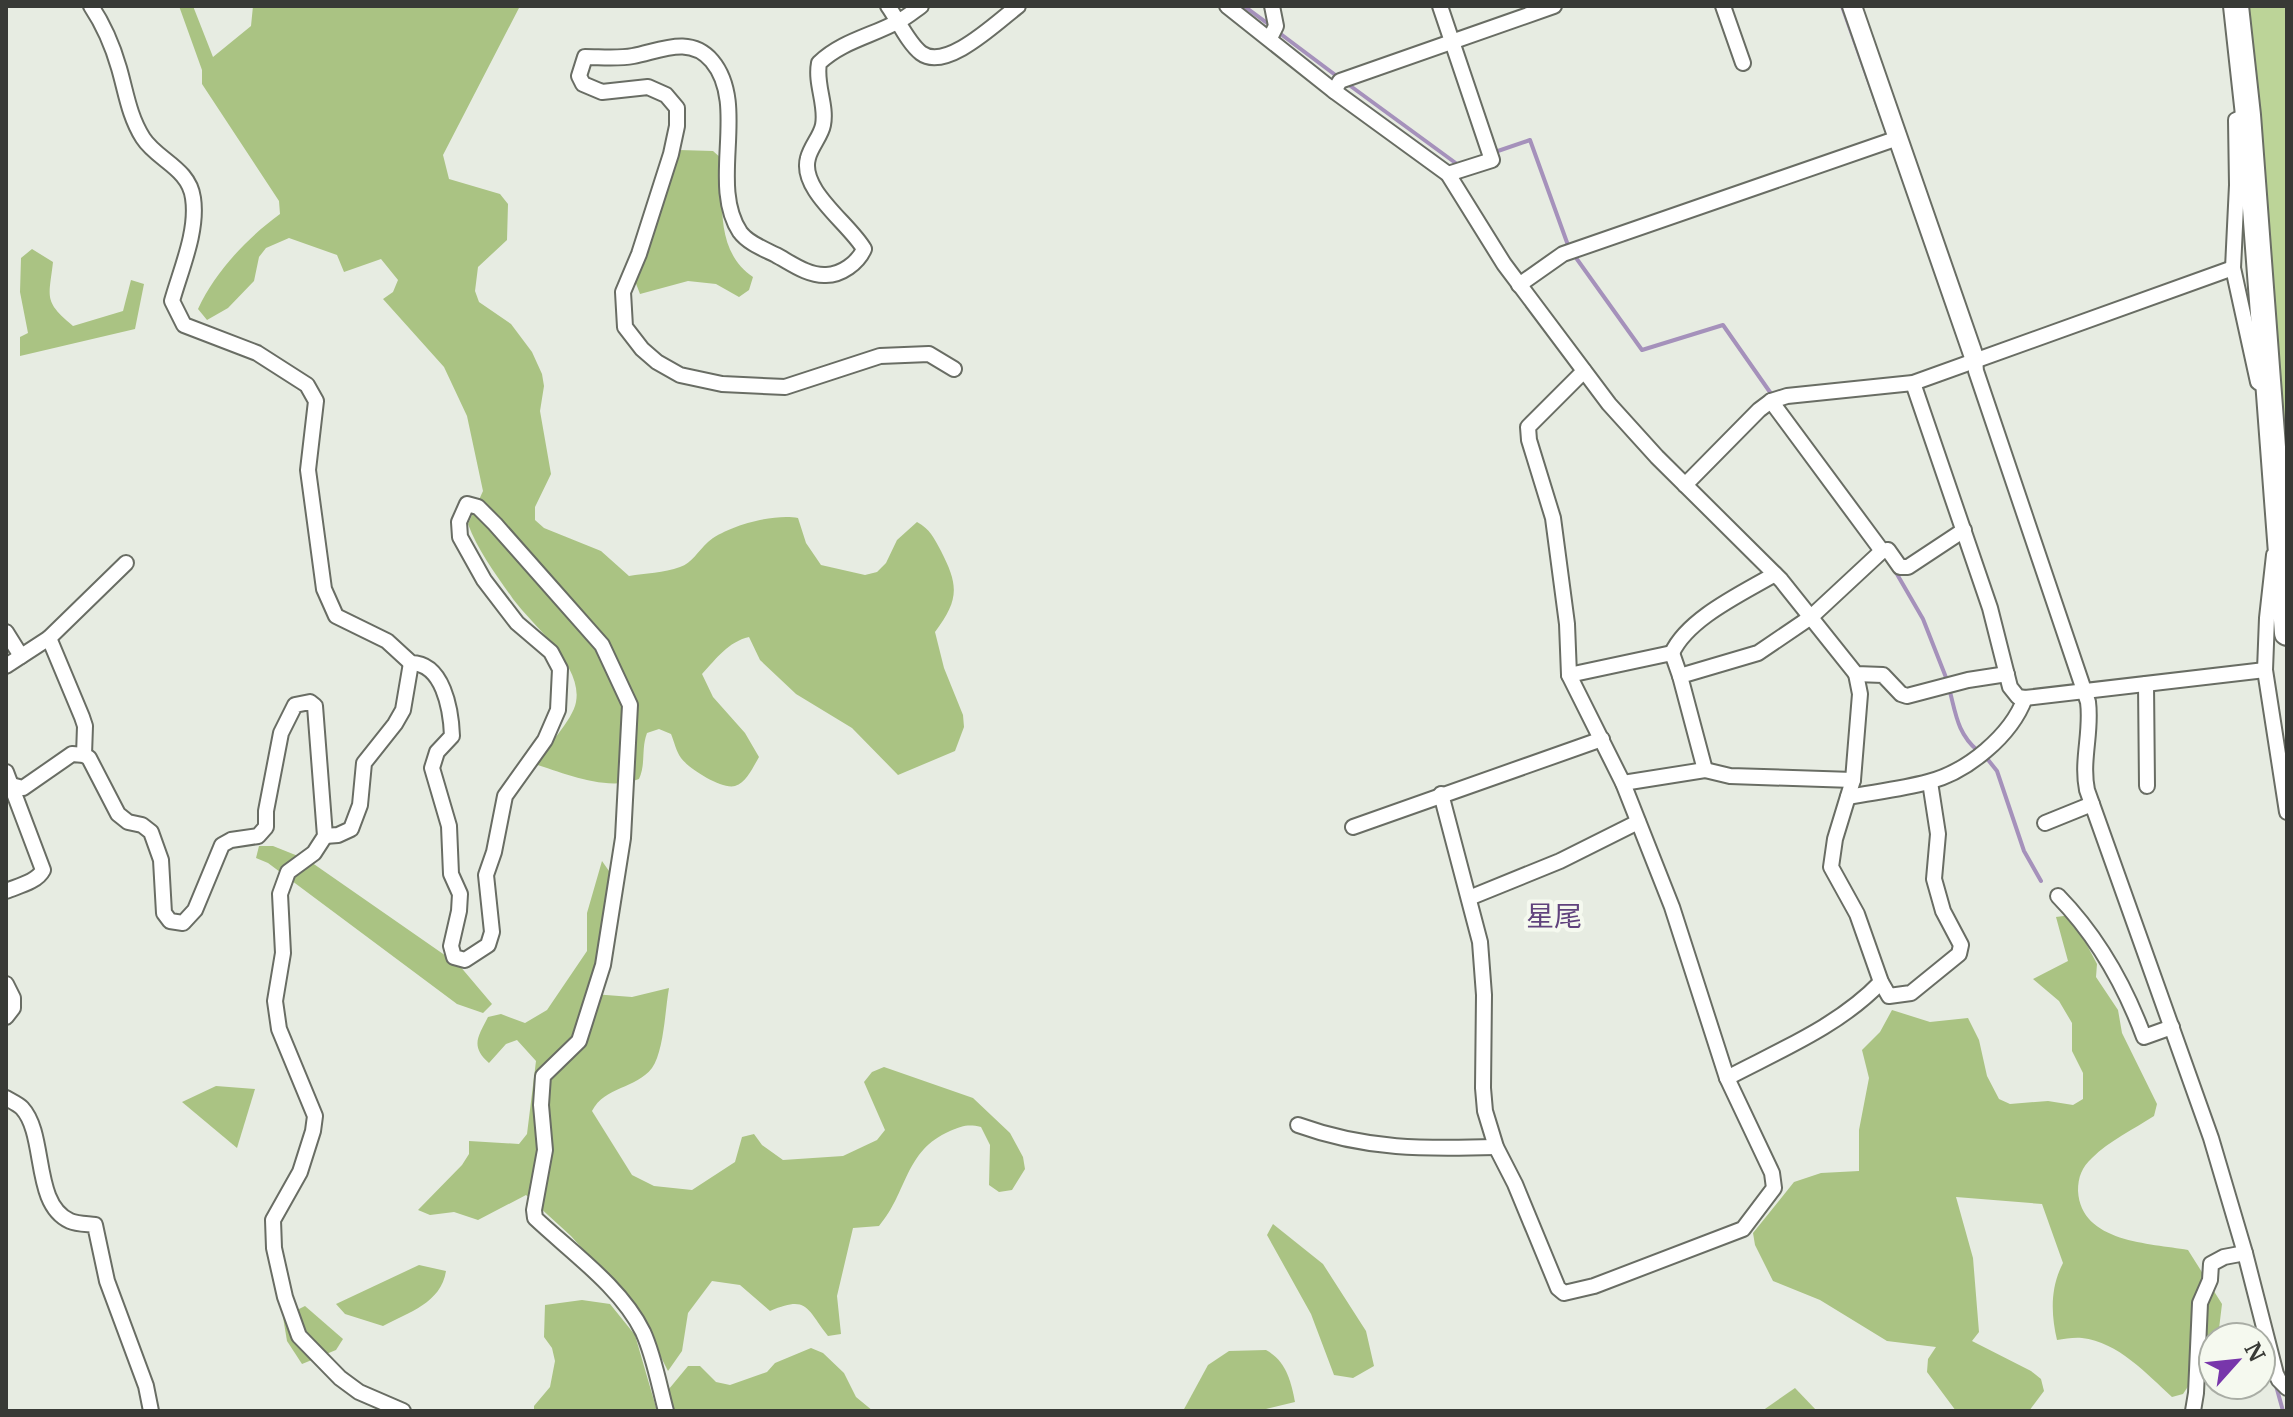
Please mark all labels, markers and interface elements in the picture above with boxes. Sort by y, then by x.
district label: 星尾 [1526,898,1582,934]
north arrow [2197,1321,2277,1401]
text: N [2238,1338,2272,1367]

